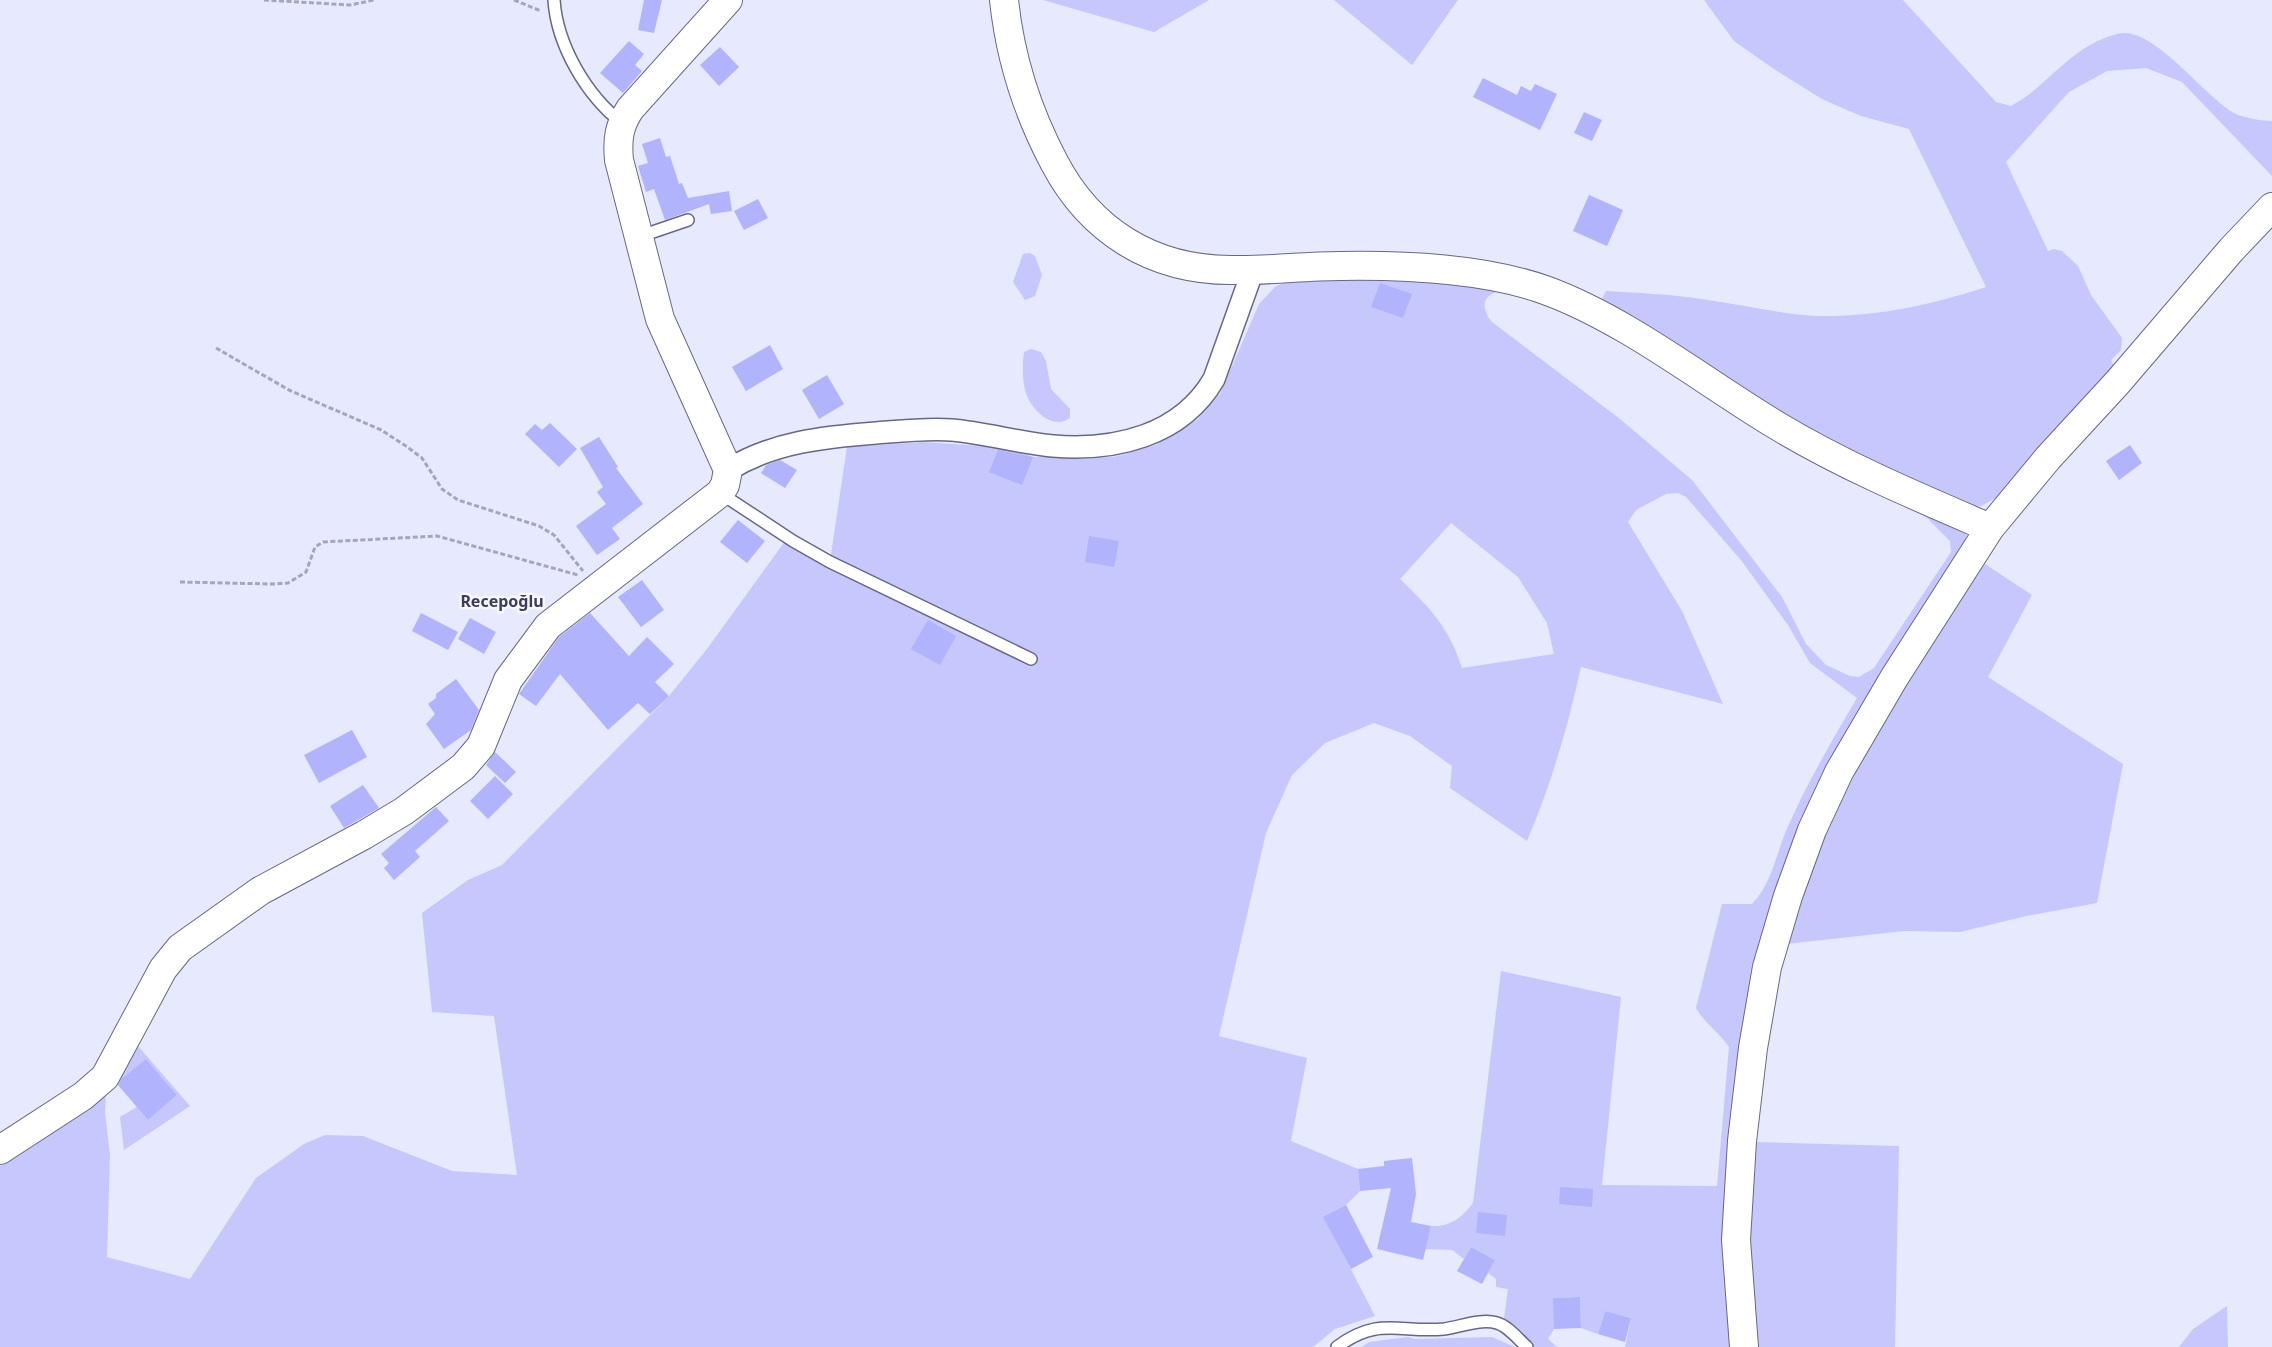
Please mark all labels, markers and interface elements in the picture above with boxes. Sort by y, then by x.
district label: Recepoğlu [460,590,544,612]

